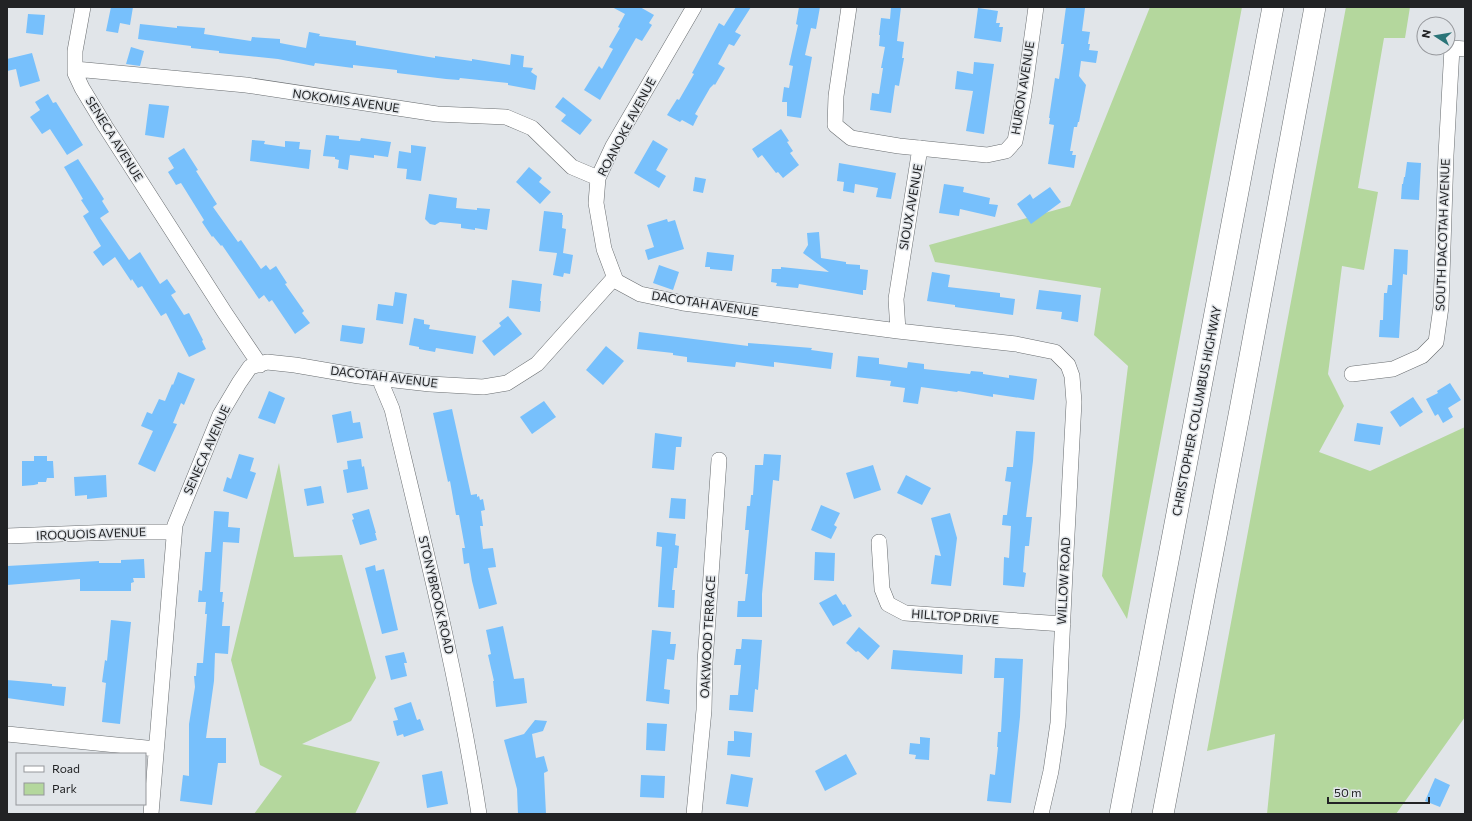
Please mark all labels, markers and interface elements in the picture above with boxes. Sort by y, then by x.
north arrow [1416,16,1456,56]
text: N [1419,28,1433,39]
street label: HURON AVENUE [1008,40,1036,136]
street label: ROANOKE AVENUE [594,75,658,178]
street label: NOKOMIS AVENUE [292,86,401,114]
street label: SENECA AVENUE [83,94,146,183]
street label: SOUTH DACOTAH AVENUE [1432,158,1452,311]
street label: SIOUX AVENUE [896,163,924,251]
street label: DACOTAH AVENUE [651,288,760,318]
street label: CHRISTOPHER COLUMBUS HIGHWAY [1169,304,1223,517]
street label: DACOTAH AVENUE [330,362,439,390]
street label: SENECA AVENUE [180,403,232,497]
street label: IROQUOIS AVENUE [36,524,146,542]
street label: STONYBROOK ROAD [417,534,457,655]
street label: WILLOW ROAD [1054,537,1072,625]
street label: OAKWOOD TERRACE [697,575,717,699]
street label: HILLTOP DRIVE [911,606,999,626]
legend [16,753,146,805]
text: Road [52,761,80,775]
scale bar [1328,779,1429,805]
text: Park [52,781,78,795]
text: 50 m [1334,785,1362,799]

